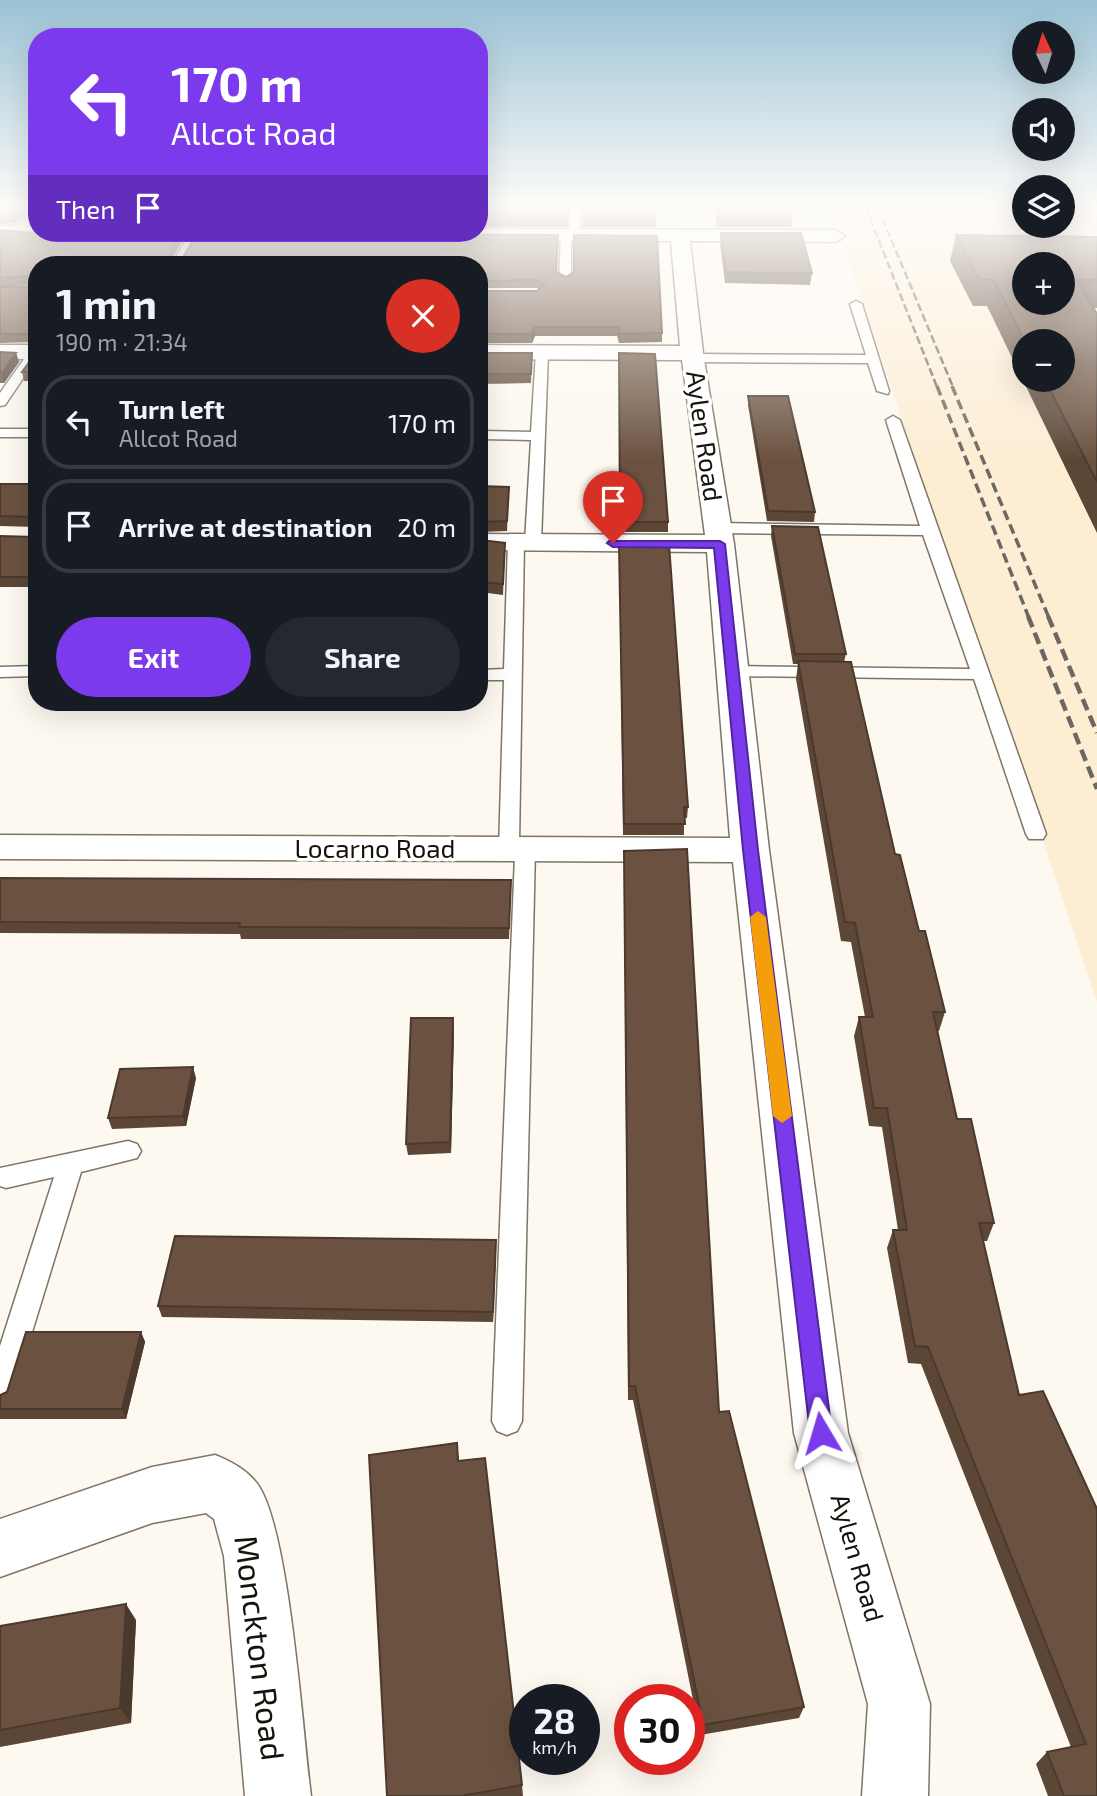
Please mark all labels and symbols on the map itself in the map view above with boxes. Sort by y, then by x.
north arrow [1012,21,1074,84]
street label: Aylen Road [681,368,730,503]
pin [583,471,643,543]
street label: Locarno Road [294,832,456,863]
position arrow [784,1396,858,1470]
street label: Aylen Road [825,1490,892,1625]
street label: Monckton Road [228,1533,294,1763]
speed limit sign: 30 [614,1684,705,1775]

